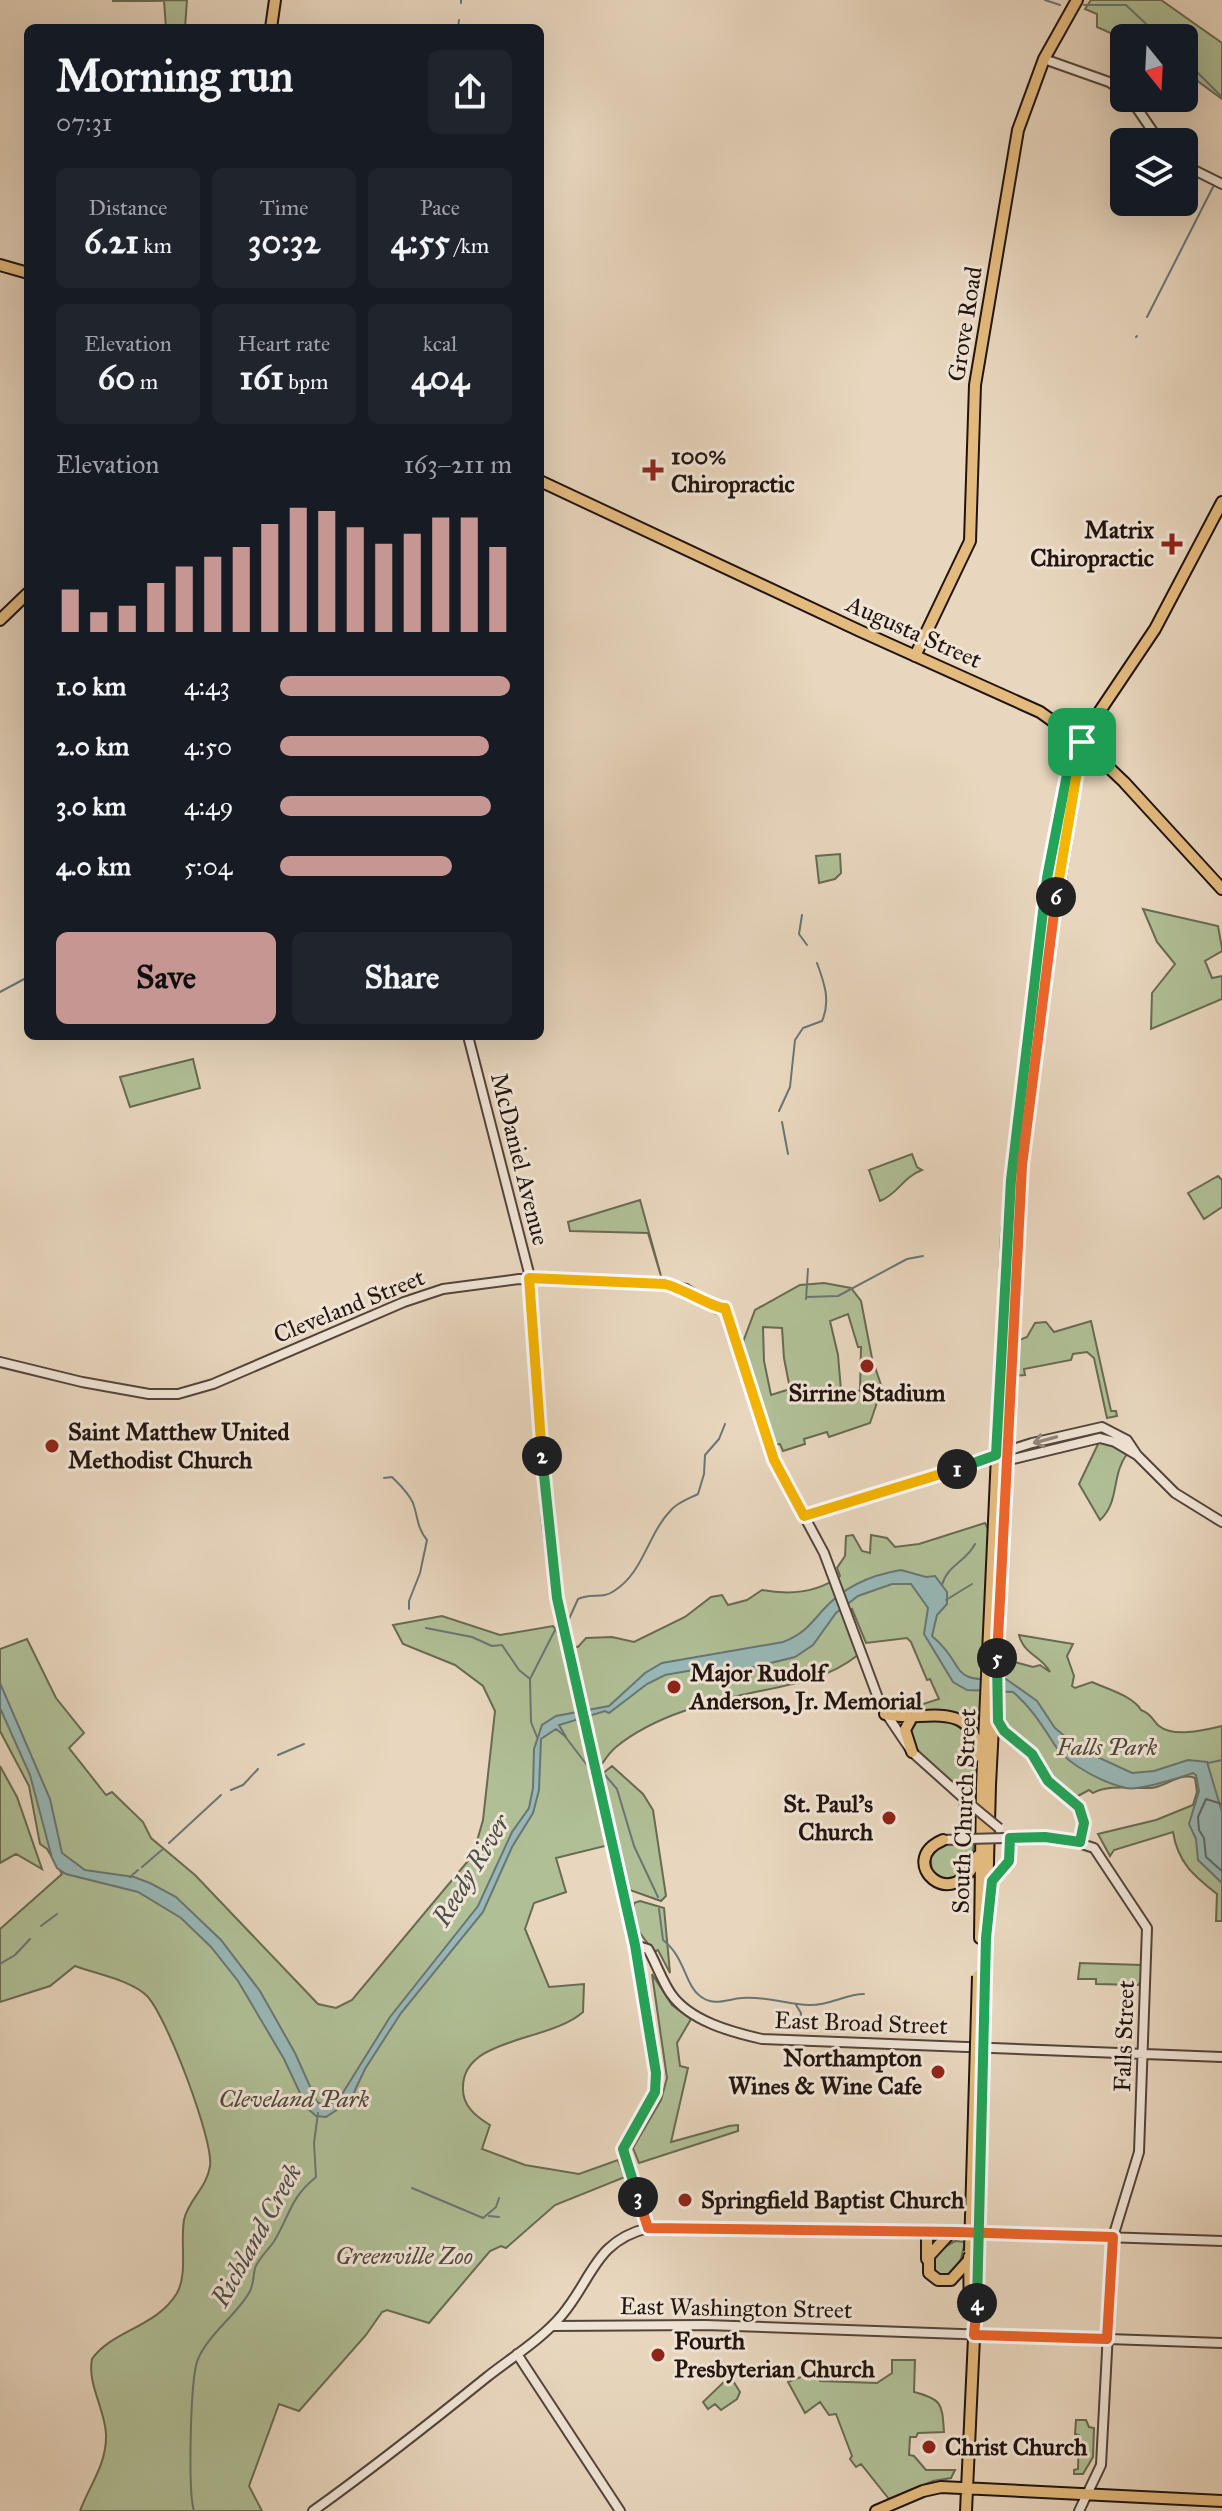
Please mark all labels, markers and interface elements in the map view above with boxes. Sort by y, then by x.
north arrow [1110,24,1198,112]
map controls [1110,24,1198,216]
text: Morning run [56,49,293,103]
button: share [428,50,512,134]
text: 07:31 [56,106,112,138]
button: layers [1110,128,1198,216]
text: Distance [89,194,167,221]
text: Time [260,194,308,221]
text: Pace [420,194,460,221]
text: 6.21 [84,221,139,262]
text: 30:32 [248,221,320,262]
text: 4:55 [391,221,450,262]
text: km [139,232,172,259]
text: /km [450,232,489,259]
street label: Grove Road [941,264,989,384]
text: Elevation [84,330,172,357]
text: Heart rate [238,330,330,357]
text: kcal [423,330,457,357]
text: 60 [98,357,135,398]
text: 161 [240,357,284,398]
text: 404 [411,357,469,398]
text: m [135,368,158,395]
text: bpm [284,368,328,395]
place label: 100% Chiropractic [671,441,795,499]
text: Elevation [56,448,159,480]
text: 163–211 m [404,448,512,480]
marker: 100% Chiropractic [642,459,664,481]
place label: Matrix Chiropractic [1030,515,1154,573]
marker: Matrix Chiropractic [1161,533,1183,555]
street label: Augusta Street [841,588,987,675]
text: 1.0 km [56,670,126,702]
text: 4:43 [184,670,230,702]
pin [1048,708,1116,776]
icon: arrive [1060,720,1104,764]
text: 2.0 km [56,730,129,762]
text: 4:50 [184,730,232,762]
text: 3.0 km [56,790,126,822]
text: 4:49 [184,790,234,822]
text: 4.0 km [56,850,131,882]
text: 5:04 [184,850,232,882]
pin: 6 [1036,877,1076,917]
text: 6 [1050,883,1062,910]
button: Save [56,932,276,1024]
button: Share [292,932,512,1024]
street label: McDaniel Avenue [484,1070,556,1248]
street label: Cleveland Street [269,1262,429,1350]
marker: Sirrine Stadium [858,1357,876,1375]
place label: Sirrine Stadium [788,1378,946,1408]
place label: Saint Matthew United Methodist Church [68,1417,290,1475]
one-way arrow [1033,1433,1059,1448]
pin: 2 [522,1436,562,1476]
marker: Saint Matthew United Methodist Church [43,1437,61,1455]
text: 2 [537,1442,547,1469]
pin: 1 [937,1449,977,1489]
text: 1 [953,1455,961,1482]
pin: 5 [977,1638,1017,1678]
text: 5 [992,1644,1002,1671]
place label: Major Rudolf Anderson, Jr. Memorial [688,1658,923,1716]
marker: Major Rudolf Anderson, Jr. Memorial [665,1678,683,1696]
street label: South Church Street [945,1707,983,1914]
park label: Falls Park [1056,1732,1158,1762]
place label: St. Paul’s Church [783,1789,874,1847]
water label: Reedy River [425,1807,517,1933]
marker: St. Paul’s Church [880,1809,898,1827]
street label: Falls Street [1107,1979,1141,2092]
street label: East Broad Street [774,2005,949,2041]
place label: Northampton Wines & Wine Cafe [728,2043,922,2101]
marker: Northampton Wines & Wine Cafe [929,2063,947,2081]
park label: Cleveland Park [219,2084,370,2114]
water label: Richland Creek [203,2158,309,2313]
pin: 3 [618,2177,658,2217]
text: 3 [634,2183,642,2210]
place label: Springfield Baptist Church [701,2185,965,2215]
marker: Springfield Baptist Church [676,2191,694,2209]
park label: Greenville Zoo [335,2241,473,2271]
pin: 4 [957,2283,997,2323]
text: 4 [971,2289,983,2316]
street label: East Washington Street [619,2291,853,2325]
place label: Fourth Presbyterian Church [674,2326,876,2384]
marker: Fourth Presbyterian Church [649,2346,667,2364]
place label: Christ Church [945,2432,1088,2462]
marker: Christ Church [920,2438,938,2456]

